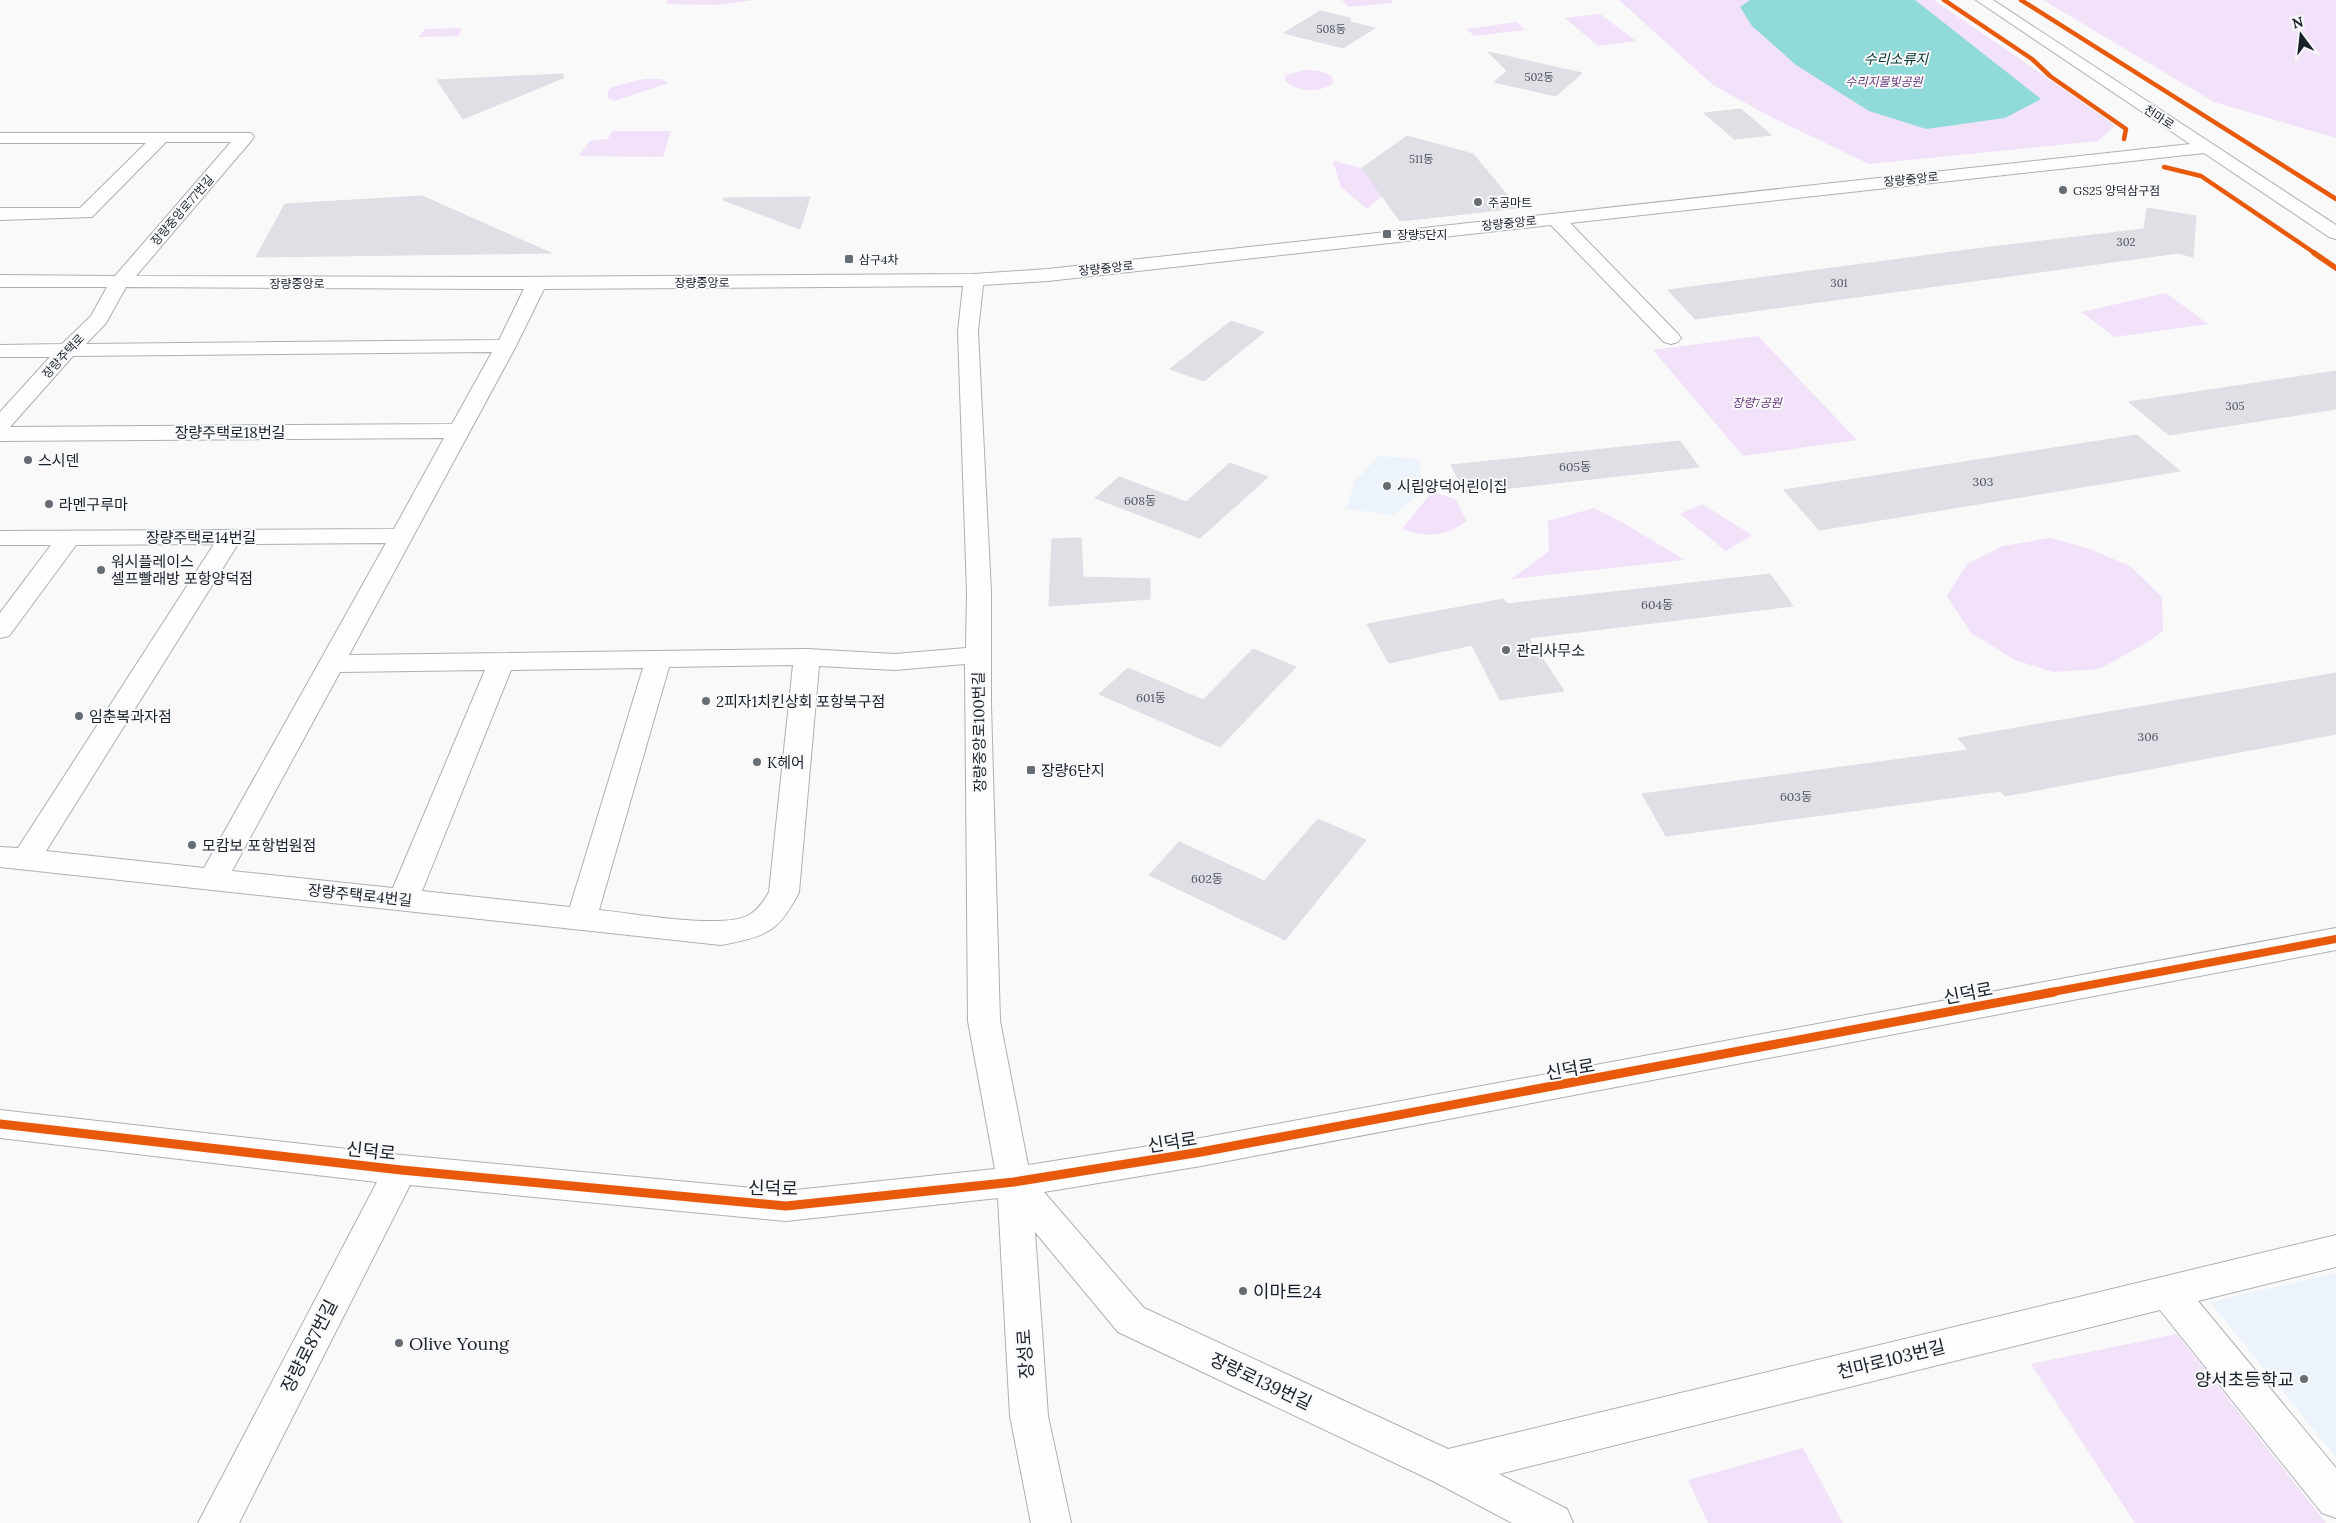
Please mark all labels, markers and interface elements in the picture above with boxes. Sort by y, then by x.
north arrow [2276,10,2326,60]
text: N [2290,12,2305,33]
house number: 508동 [1316,22,1346,36]
water label: 수리소류지 [1864,50,1929,68]
house number: 502동 [1525,70,1553,84]
park label: 수리지물빛공원 [1845,74,1924,89]
street label: 천마로 [2141,102,2177,132]
house number: 511동 [1409,152,1433,166]
street label: 장량중앙로 [1883,169,1939,189]
street label: 장량중앙로77번길 [147,172,217,248]
place label: GS25 양덕삼구점 [2073,183,2160,198]
marker: GS25 양덕삼구점 [2057,184,2069,196]
place label: 주공마트 [1488,195,1532,210]
marker: 주공마트 [1472,196,1484,208]
street label: 장량중앙로 [1481,213,1537,233]
place label: 장량5단지 [1397,227,1448,242]
marker: 장량5단지 [1381,228,1393,240]
house number: 302 [2117,235,2135,249]
place label: 삼구4차 [859,252,899,267]
marker: 삼구4차 [843,253,855,265]
street label: 장량중앙로 [1078,258,1134,278]
street label: 장량중앙로 [674,275,730,290]
street label: 장량중앙로 [269,276,325,291]
house number: 301 [1831,276,1847,290]
street label: 장량주택로 [39,331,87,381]
park label: 장령7공원 [1732,395,1783,410]
house number: 305 [2226,399,2244,413]
street label: 장량주택로18번길 [175,423,285,442]
place label: 스시덴 [38,451,79,470]
marker: 스시덴 [22,454,34,466]
house number: 605동 [1559,459,1591,474]
house number: 303 [1973,474,1994,489]
place label: 시립양덕어린이집 [1397,477,1507,496]
marker: 시립양덕어린이집 [1381,480,1393,492]
house number: 608동 [1124,493,1156,508]
place label: 라멘구루마 [59,495,128,514]
marker: 라멘구루마 [43,498,55,510]
street label: 장량주택로14번길 [146,528,256,547]
place label: 워시플레이스 셀프빨래방 포항양덕점 [111,552,253,588]
marker: 워시플레이스 셀프빨래방 포항양덕점 [95,564,107,576]
house number: 604동 [1641,597,1673,612]
place label: 관리사무소 [1516,641,1585,660]
marker: 관리사무소 [1500,644,1512,656]
street label: 장량중앙로100번길 [968,671,990,793]
house number: 601동 [1136,690,1166,705]
place label: 2피자1치킨상회 포항북구점 [716,692,885,711]
marker: 2피자1치킨상회 포항북구점 [700,695,712,707]
place label: 임춘복과자점 [89,707,172,726]
marker: 임춘복과자점 [73,710,85,722]
house number: 306 [2137,729,2159,744]
place label: K헤어 [767,753,805,772]
marker: K헤어 [751,756,763,768]
place label: 장량6단지 [1041,761,1105,780]
marker: 장량6단지 [1025,764,1037,776]
house number: 603동 [1780,789,1812,804]
place label: 모캄보 포항법원점 [202,836,316,855]
marker: 모캄보 포항법원점 [186,839,198,851]
house number: 602동 [1191,871,1223,886]
street label: 장량주택로4번길 [307,880,413,910]
street label: 신덕로 [1941,977,1995,1009]
street label: 신덕로 [1544,1053,1596,1085]
street label: 신덕로 [1146,1127,1198,1157]
street label: 신덕로 [345,1137,397,1165]
street label: 신덕로 [748,1176,798,1200]
place label: 이마트24 [1253,1280,1322,1303]
marker: 이마트24 [1237,1285,1249,1297]
street label: 장량로87번길 [276,1296,342,1396]
street label: 장성로 [1012,1328,1038,1380]
place label: Olive Young [409,1332,510,1355]
street label: 천마로103번길 [1835,1334,1947,1384]
marker: Olive Young [393,1337,405,1349]
street label: 장량로139번길 [1206,1347,1316,1415]
place label: 양서초등학교 [2195,1368,2294,1391]
marker: 양서초등학교 [2298,1373,2310,1385]

